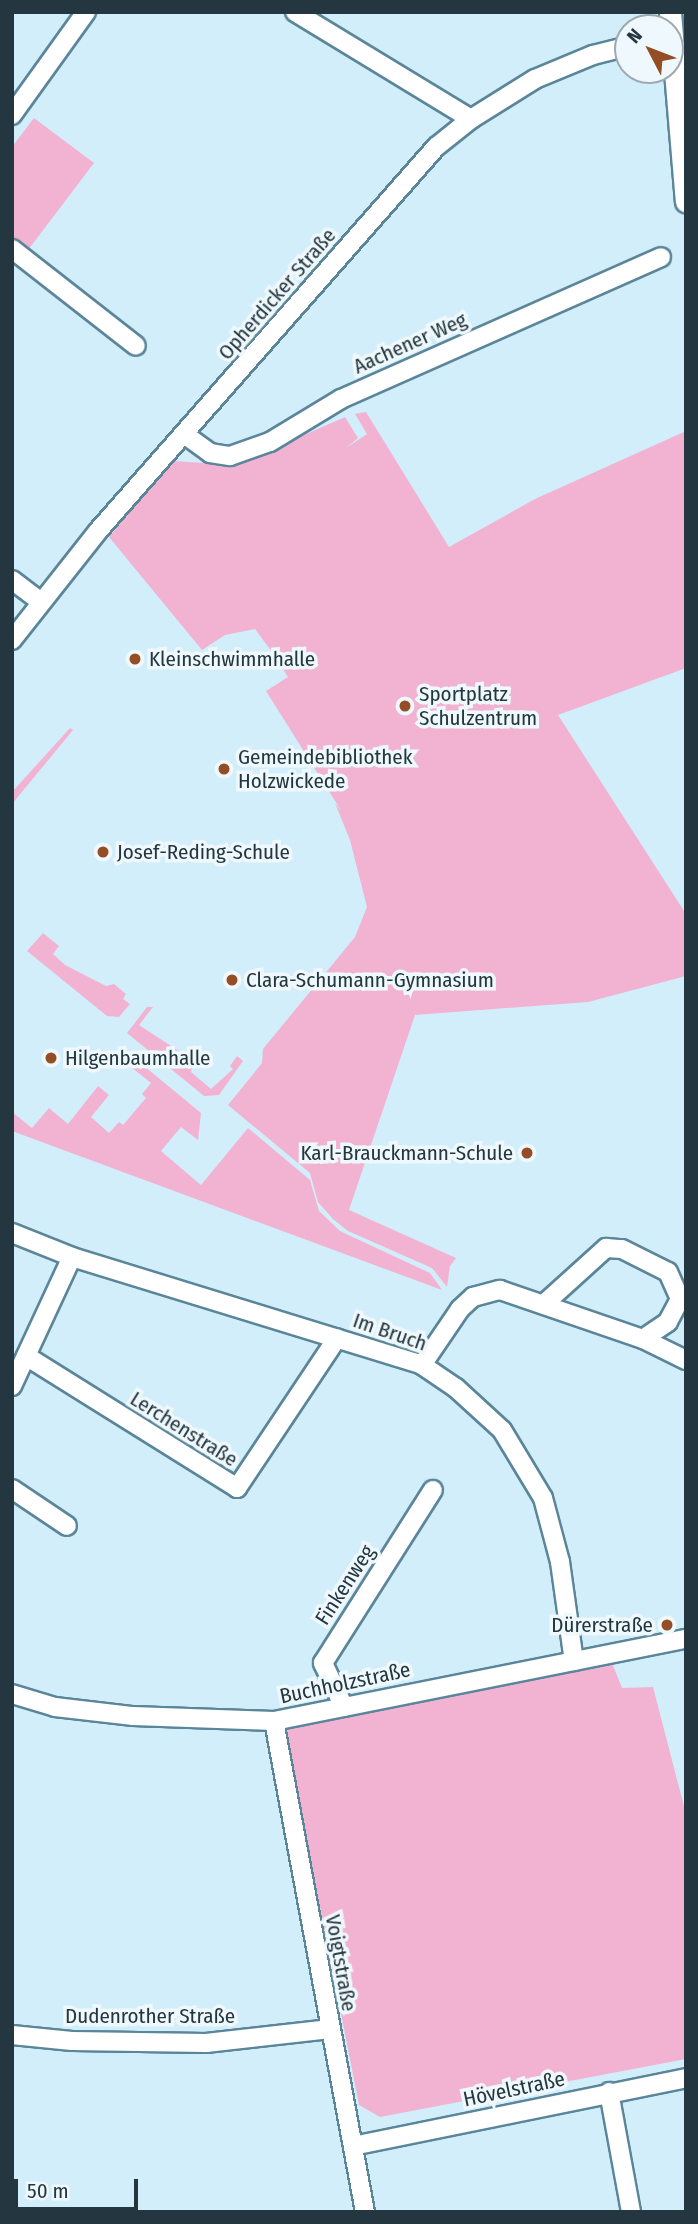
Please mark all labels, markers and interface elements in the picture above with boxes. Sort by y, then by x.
north arrow [614,14,684,84]
text: N [622,24,647,48]
street label: Opherdicker Straße [213,223,341,365]
street label: Aachener Weg [349,307,471,379]
place label: Kleinschwimmhalle [149,646,315,672]
marker: Kleinschwimmhalle [127,651,143,667]
place label: Sportplatz Schulzentrum [419,681,537,731]
marker: Sportplatz Schulzentrum [397,698,413,714]
place label: Gemeindebibliothek Holzwickede [238,744,413,794]
marker: Gemeindebibliothek Holzwickede [216,761,232,777]
place label: Josef-Reding-Schule [117,839,290,865]
marker: Josef-Reding-Schule [95,844,111,860]
place label: Clara-Schumann-Gymnasium [246,967,494,993]
marker: Clara-Schumann-Gymnasium [224,972,240,988]
place label: Hilgenbaumhalle [65,1045,210,1071]
marker: Hilgenbaumhalle [43,1050,59,1066]
place label: Karl-Brauckmann-Schule [300,1140,513,1166]
marker: Karl-Brauckmann-Schule [519,1145,535,1161]
street label: Im Bruch [350,1308,430,1356]
street label: Lerchenstraße [126,1386,242,1472]
street label: Finkenweg [310,1540,380,1630]
place label: Dürerstraße [551,1612,653,1638]
marker: Dürerstraße [659,1617,675,1633]
street label: Buchholzstraße [277,1657,413,1709]
street label: Voigtstraße [320,1913,362,2013]
street label: Dudenrother Straße [65,2003,235,2029]
street label: Hövelstraße [461,2066,567,2112]
scale bar [18,2164,142,2208]
text: 50 m [27,2178,69,2204]

